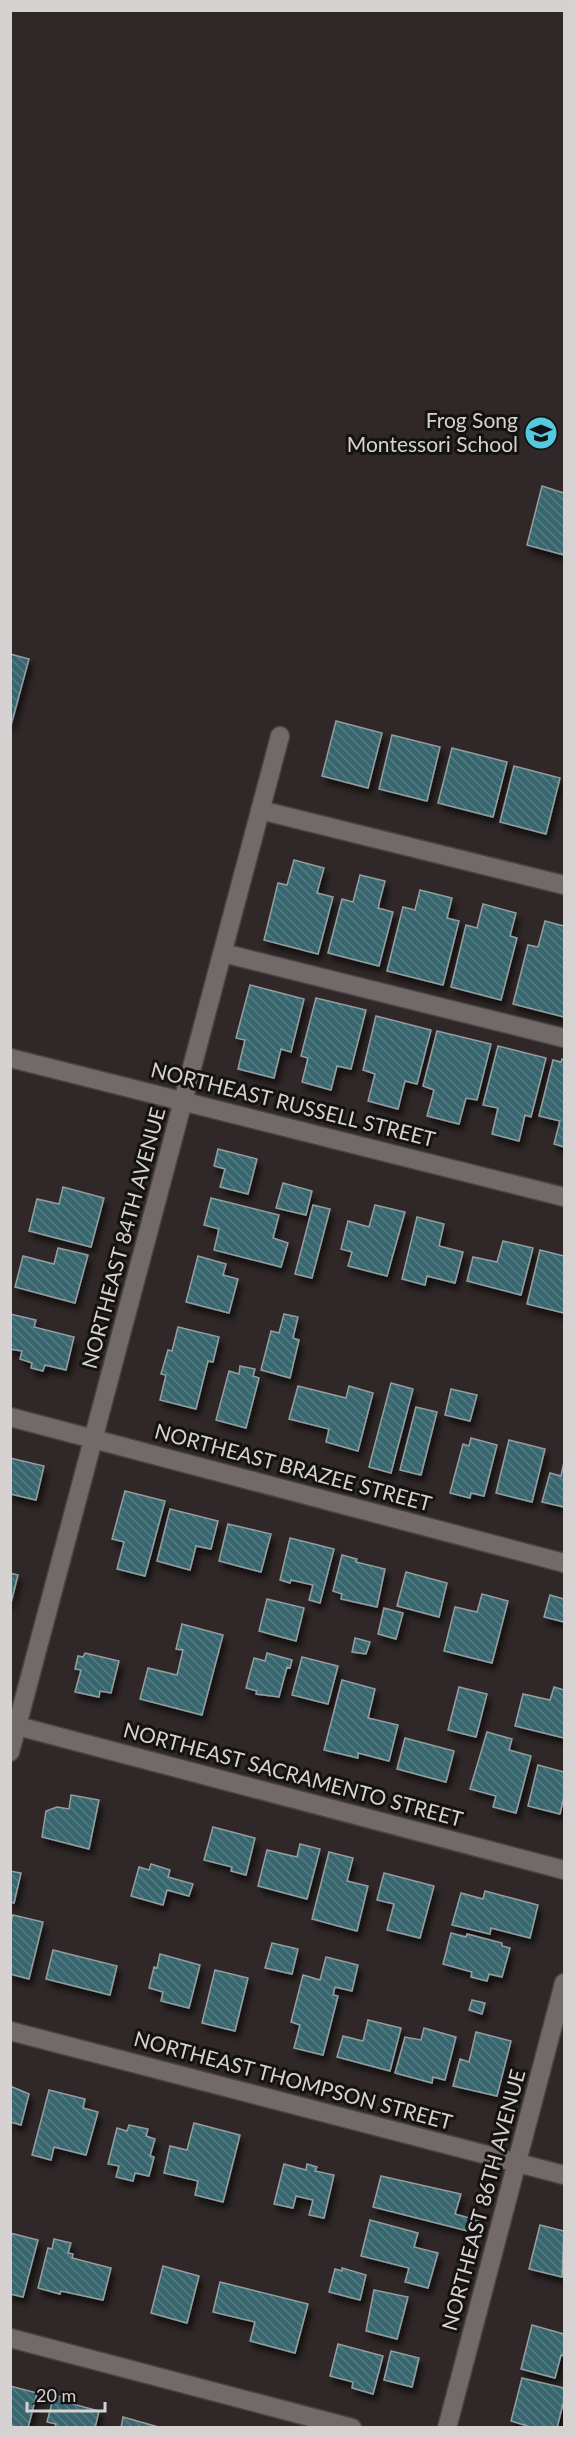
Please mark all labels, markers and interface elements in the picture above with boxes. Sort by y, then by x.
place label: Frog Song Montessori School [347,407,518,456]
school or university icon: Frog Song Montessori School [523,415,559,451]
street label: NORTHEAST RUSSELL STREET [149,1056,439,1151]
street label: NORTHEAST 84TH AVENUE [76,1104,169,1371]
street label: NORTHEAST BRAZEE STREET [152,1418,435,1516]
street label: NORTHEAST SACRAMENTO STREET [121,1716,466,1831]
street label: NORTHEAST THOMPSON STREET [131,2025,456,2134]
street label: NORTHEAST 86TH AVENUE [436,2066,529,2333]
scale bar [27,2375,105,2413]
text: 20 m [36,2384,76,2406]

